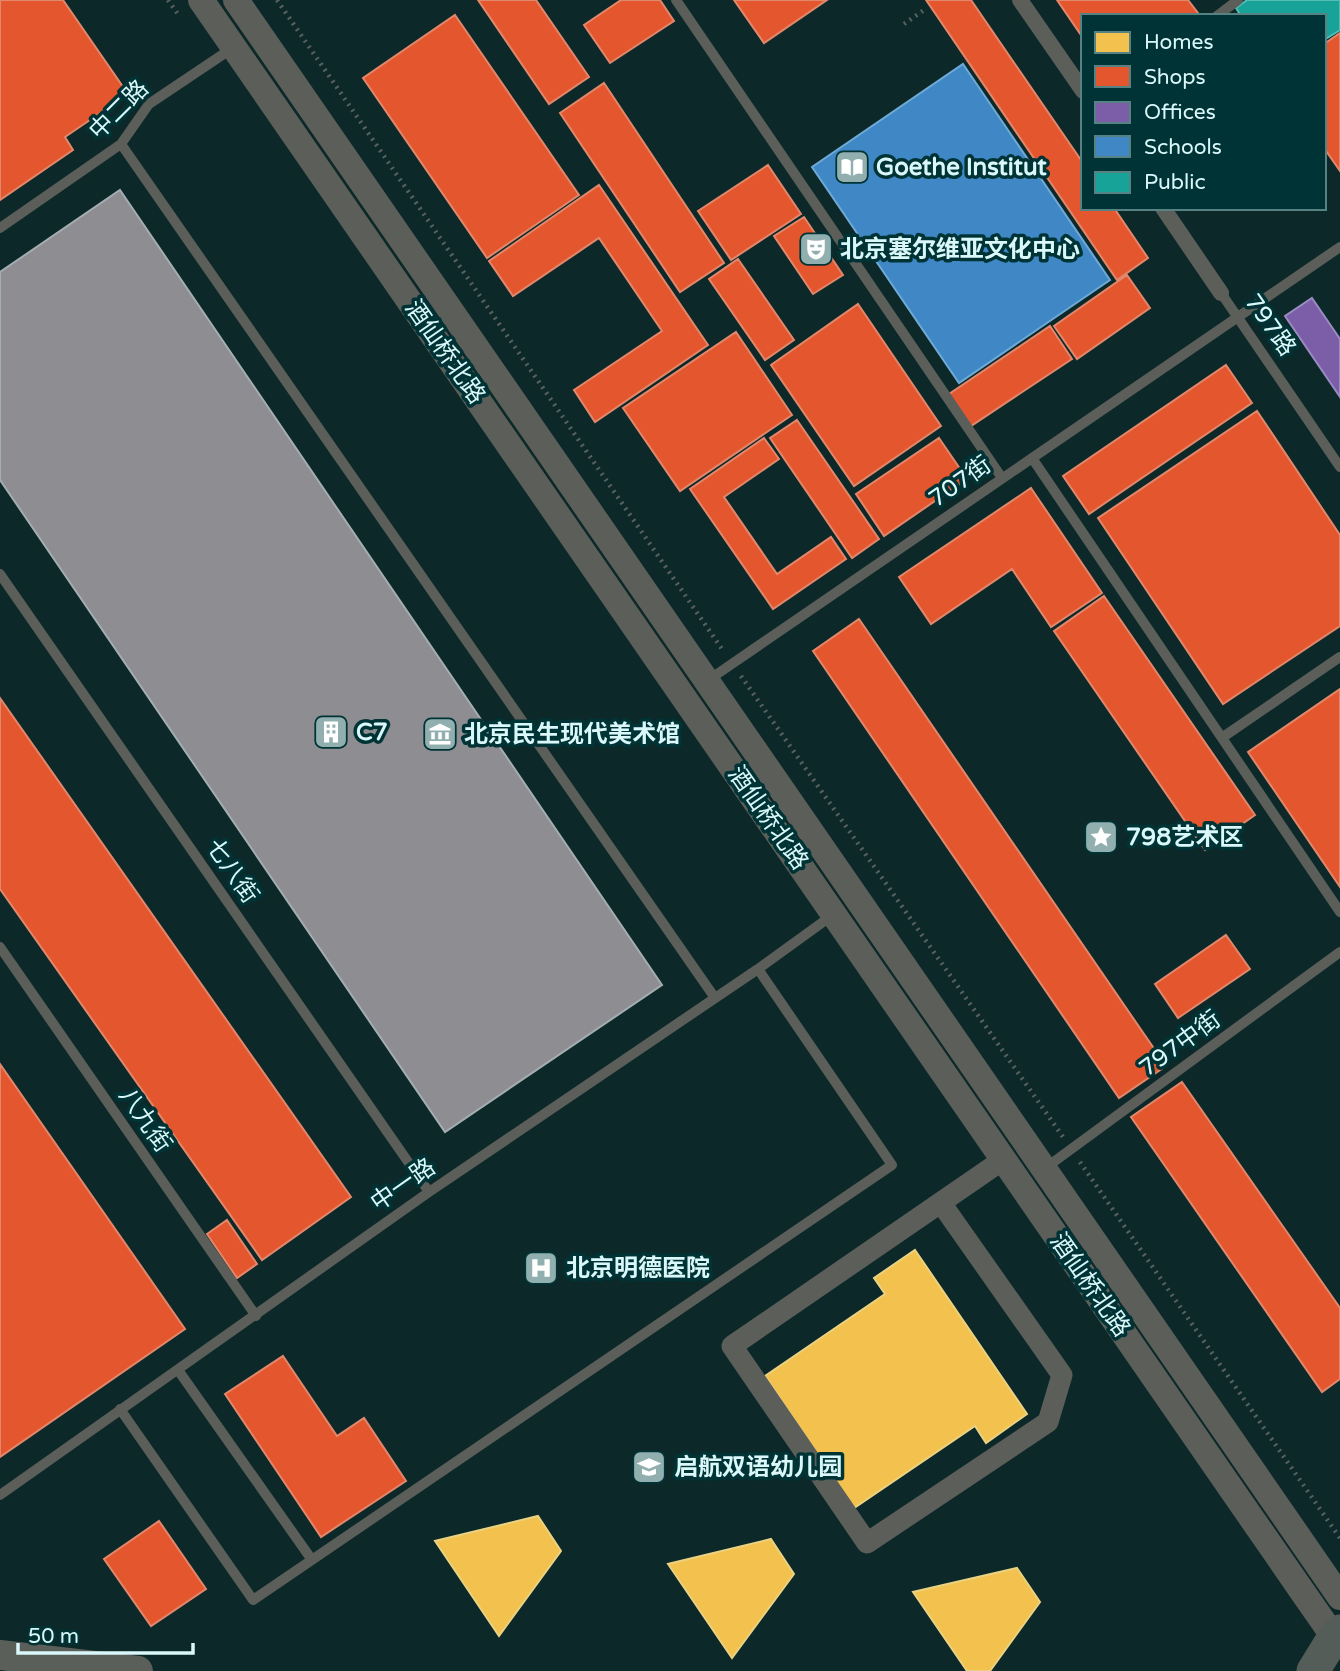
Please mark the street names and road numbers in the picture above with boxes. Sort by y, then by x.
street label: 中二路 [83,74,155,146]
street label: 797路 [1238,288,1302,362]
street label: 酒仙桥北路 [399,295,491,409]
street label: 707街 [923,450,997,514]
street label: 酒仙桥北路 [722,761,814,875]
street label: 七八街 [199,833,265,909]
street label: 797中街 [1134,1005,1226,1083]
street label: 八九街 [112,1082,178,1158]
street label: 中一路 [365,1152,441,1218]
street label: 酒仙桥北路 [1044,1228,1136,1342]

